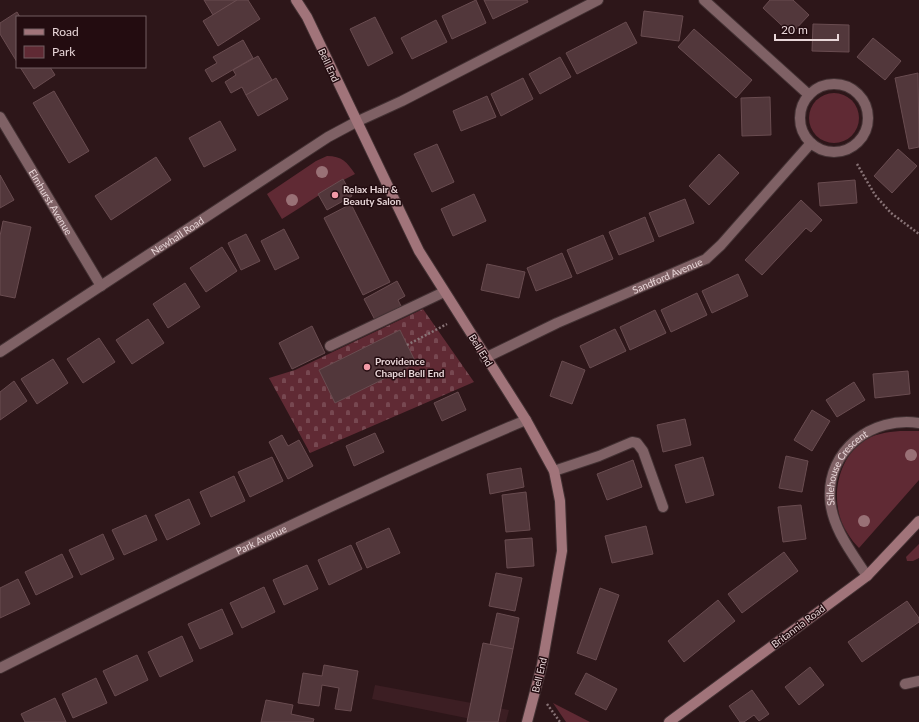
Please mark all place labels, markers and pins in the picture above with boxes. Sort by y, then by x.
place label: Relax Hair & Beauty Salon [343,183,401,207]
marker: Relax Hair & Beauty Salon [330,190,340,200]
place label: Providence Chapel Bell End [375,355,445,379]
marker: Providence Chapel Bell End [362,362,372,372]

